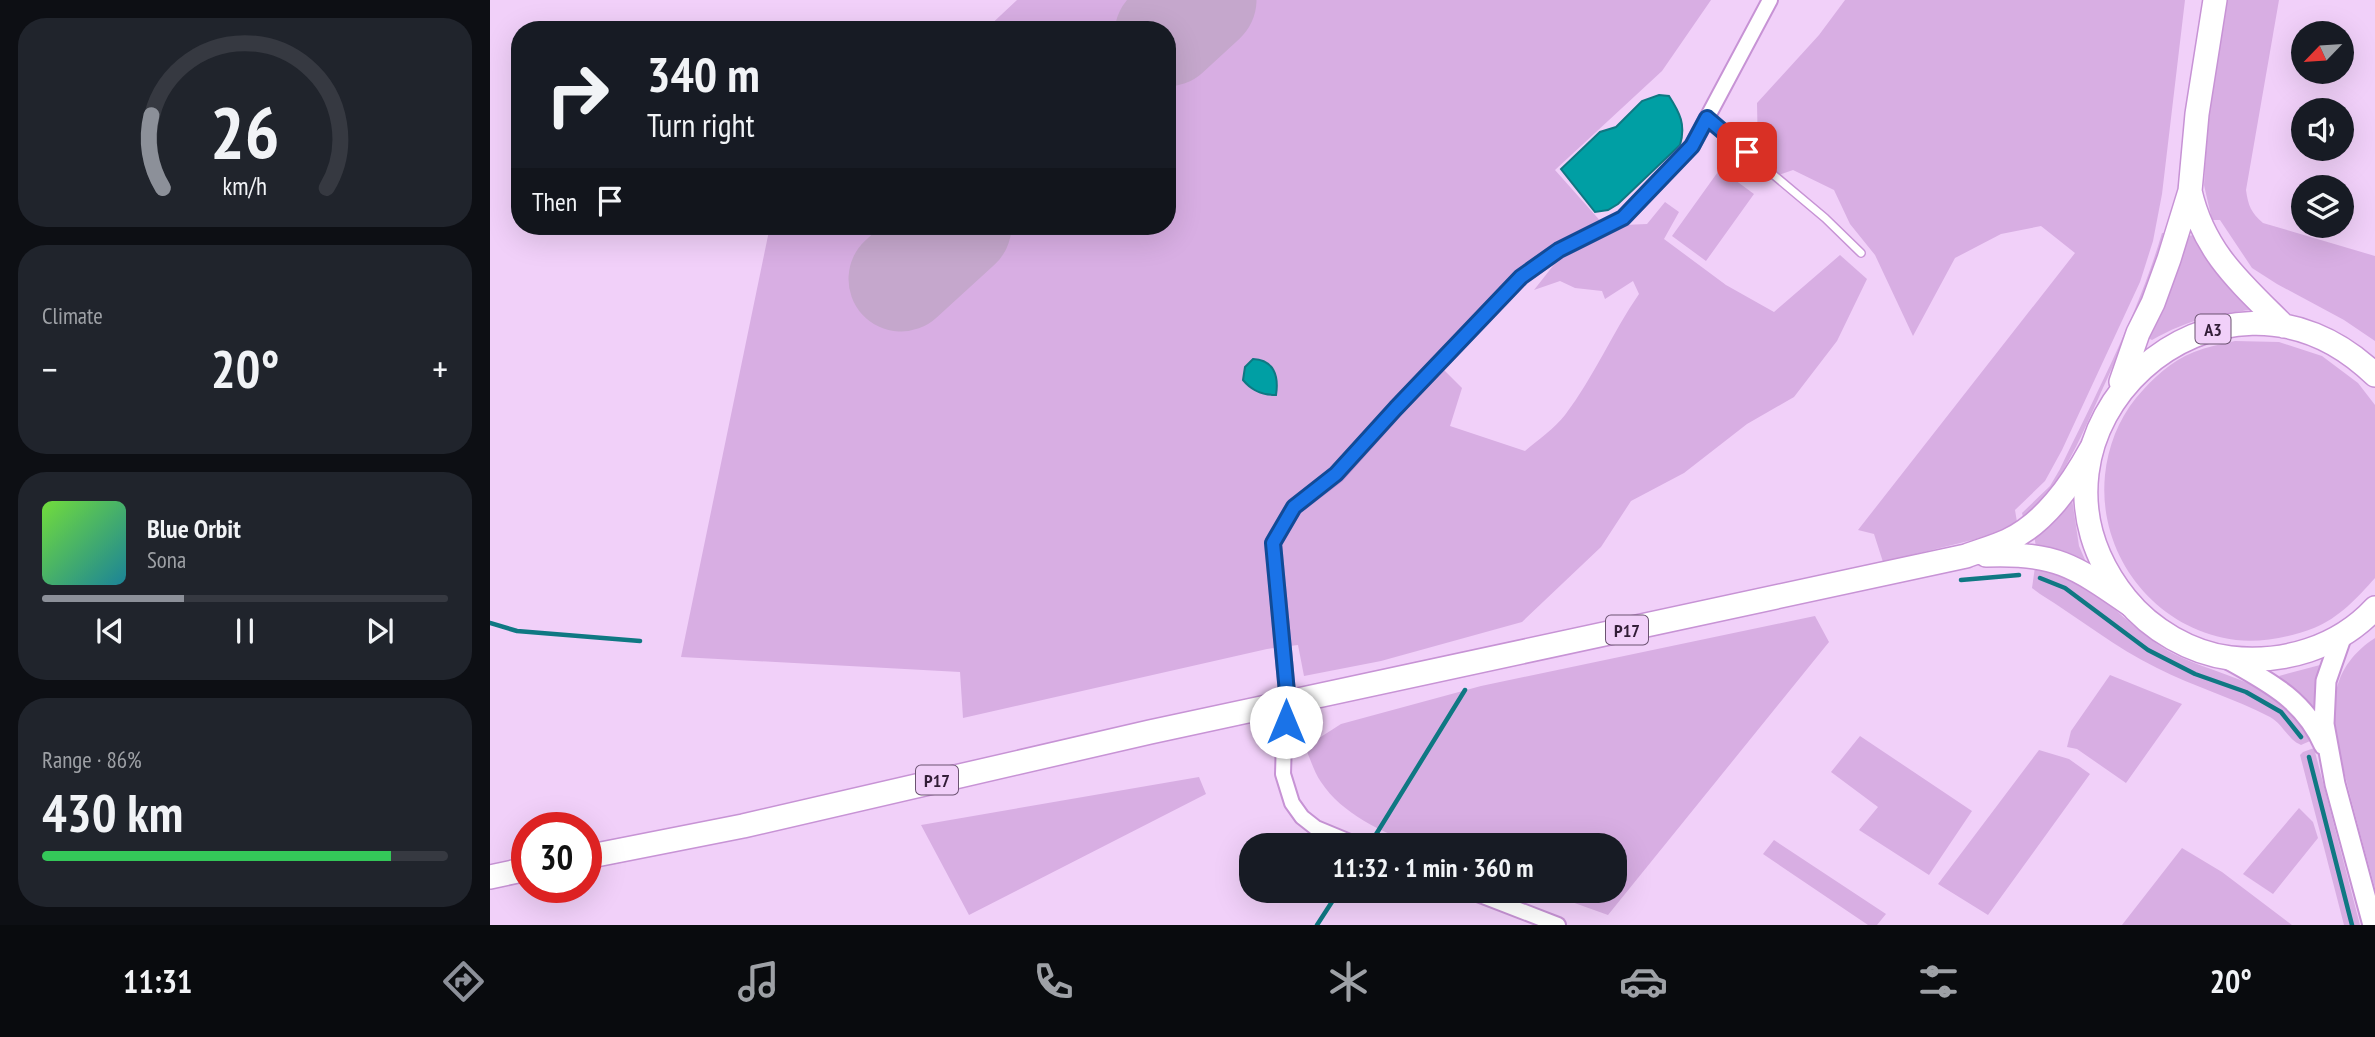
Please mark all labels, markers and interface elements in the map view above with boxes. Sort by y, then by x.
north arrow [2291,21,2354,84]
map controls [2291,21,2354,238]
text: 340 m [647,42,760,106]
icon: right [532,49,623,140]
text: 26 [210,85,280,179]
button: sound [2291,98,2354,161]
text: Turn right [647,104,755,146]
pin [1717,122,1777,182]
icon: arrive [1728,133,1766,171]
text: km/h [223,170,267,202]
button: layers [2291,175,2354,238]
icon: arrive [591,182,629,220]
text: Then [532,185,577,218]
text: Climate [42,301,103,330]
road number: A3 [2196,314,2230,344]
text: 20° [211,335,279,402]
text: − [42,344,58,393]
text: + [432,344,448,393]
text: Blue Orbit [147,512,241,545]
text: Sona [147,545,186,574]
icon: previous [91,612,129,650]
icon: pause [226,612,264,650]
icon: next [361,612,399,650]
road number: P17 [1606,616,1648,644]
position arrow [1249,685,1323,759]
text: Range · 86% [42,745,142,774]
road number: P17 [916,766,958,794]
text: 430 km [42,779,183,846]
speed limit sign: 30 [511,812,602,903]
text: 11:32 · 1 min · 360 m [1333,851,1533,884]
icon: directions [439,957,488,1006]
icon: music [734,957,783,1006]
icon: phone [1029,957,1078,1006]
icon: climate [1324,957,1373,1006]
icon: car [1619,957,1668,1006]
icon: filters [1914,957,1963,1006]
text: 11:31 [123,960,192,1002]
text: 20° [2210,960,2252,1002]

